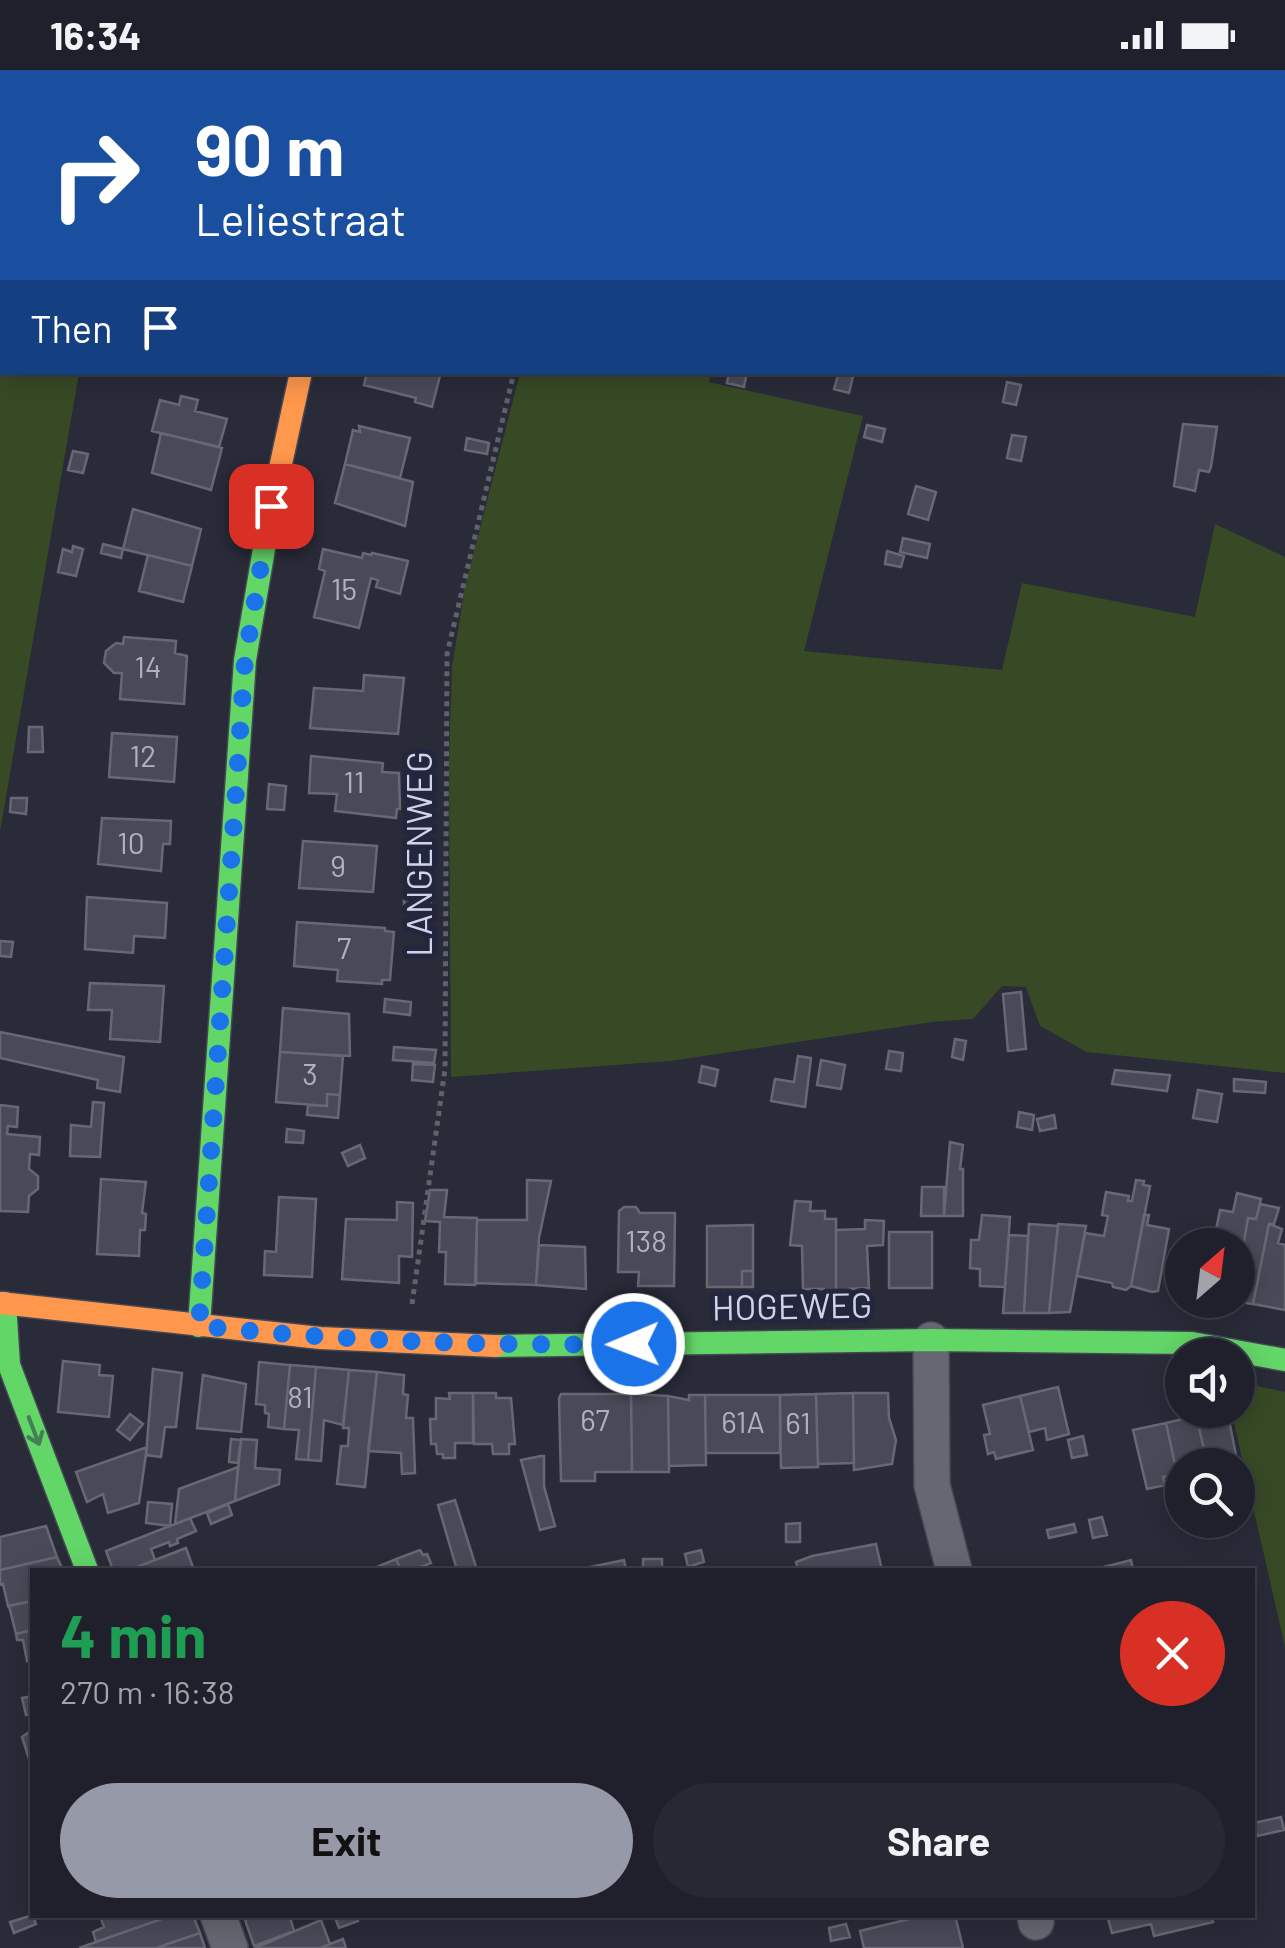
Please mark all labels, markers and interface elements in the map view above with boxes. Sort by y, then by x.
text: 16:34 [50,12,141,58]
text: 90 m [195,106,345,190]
icon: right [30,110,160,240]
text: Leliestraat [195,191,406,245]
icon: arrive [133,300,188,355]
text: Then [30,305,113,351]
pin [229,464,314,549]
icon: arrive [244,479,299,534]
house number: 15 [331,570,357,606]
house number: 14 [134,648,162,684]
house number: 12 [130,737,156,773]
street label: LANGENWEG [397,751,439,957]
house number: 11 [343,763,365,799]
house number: 10 [117,824,145,860]
house number: 9 [330,847,346,883]
house number: 7 [337,929,351,965]
house number: 3 [302,1055,318,1091]
house number: 138 [625,1222,667,1258]
north arrow [1165,1228,1255,1318]
map controls [1165,1228,1255,1538]
street label: HOGEWEG [711,1283,873,1327]
position arrow [582,1292,686,1396]
button: sound [1165,1338,1255,1428]
house number: 81 [287,1378,313,1414]
house number: 67 [580,1401,610,1437]
house number: 61A [721,1403,765,1439]
house number: 61 [785,1404,811,1440]
one-way arrow [26,1415,44,1446]
button: search [1165,1448,1255,1538]
text: 4 min [60,1598,207,1670]
button: close [1120,1601,1225,1706]
text: 270 m · 16:38 [60,1672,234,1710]
button: Exit [60,1783,633,1898]
button: Share [653,1783,1225,1898]

